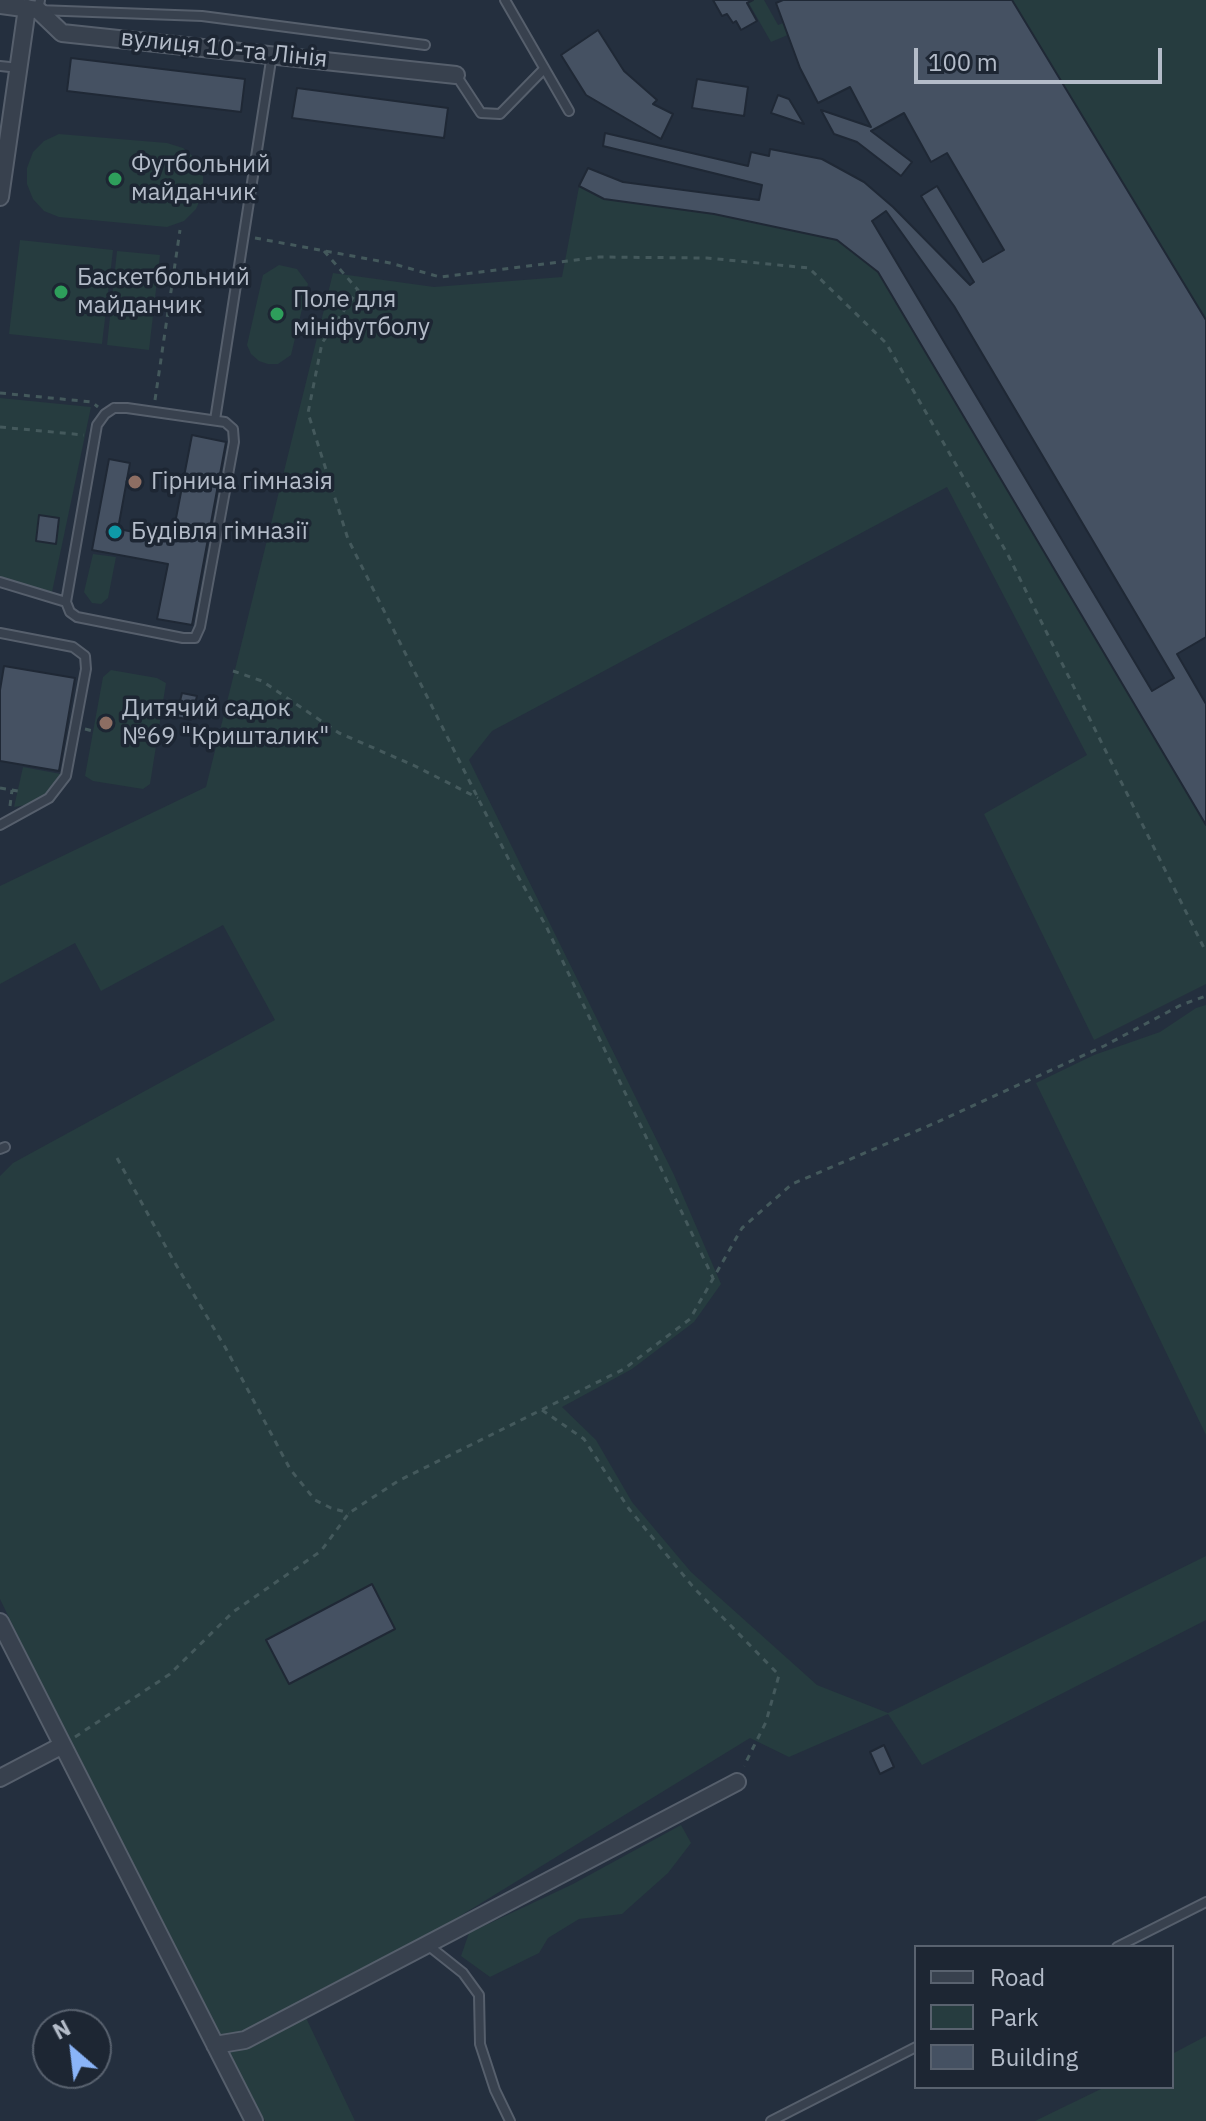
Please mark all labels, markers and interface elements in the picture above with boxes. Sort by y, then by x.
street label: вулиця 10-та Лінія [119,24,329,74]
scale bar [918,32,1166,82]
text: 100 m [928,46,998,78]
place label: Футбольний майданчик [131,151,270,207]
marker: Футбольний майданчик [106,170,124,188]
place label: Баскетбольний майданчик [77,264,250,320]
marker: Баскетбольний майданчик [52,283,70,301]
place label: Поле для мініфутболу [293,286,430,342]
marker: Поле для мініфутболу [268,305,286,323]
place label: Гірнича гімназія [151,468,333,496]
marker: Гірнича гімназія [126,473,144,491]
place label: Будівля гімназії [131,518,308,546]
marker: Будівля гімназії [106,523,124,541]
place label: Дитячий садок №69 "Кришталик" [122,695,329,751]
marker: Дитячий садок №69 "Кришталик" [97,714,115,732]
legend [914,1945,1174,2089]
text: Road [990,1961,1045,1993]
text: Park [990,2001,1039,2033]
north arrow [32,2009,112,2089]
text: N [48,2013,75,2046]
text: Building [990,2041,1078,2073]

